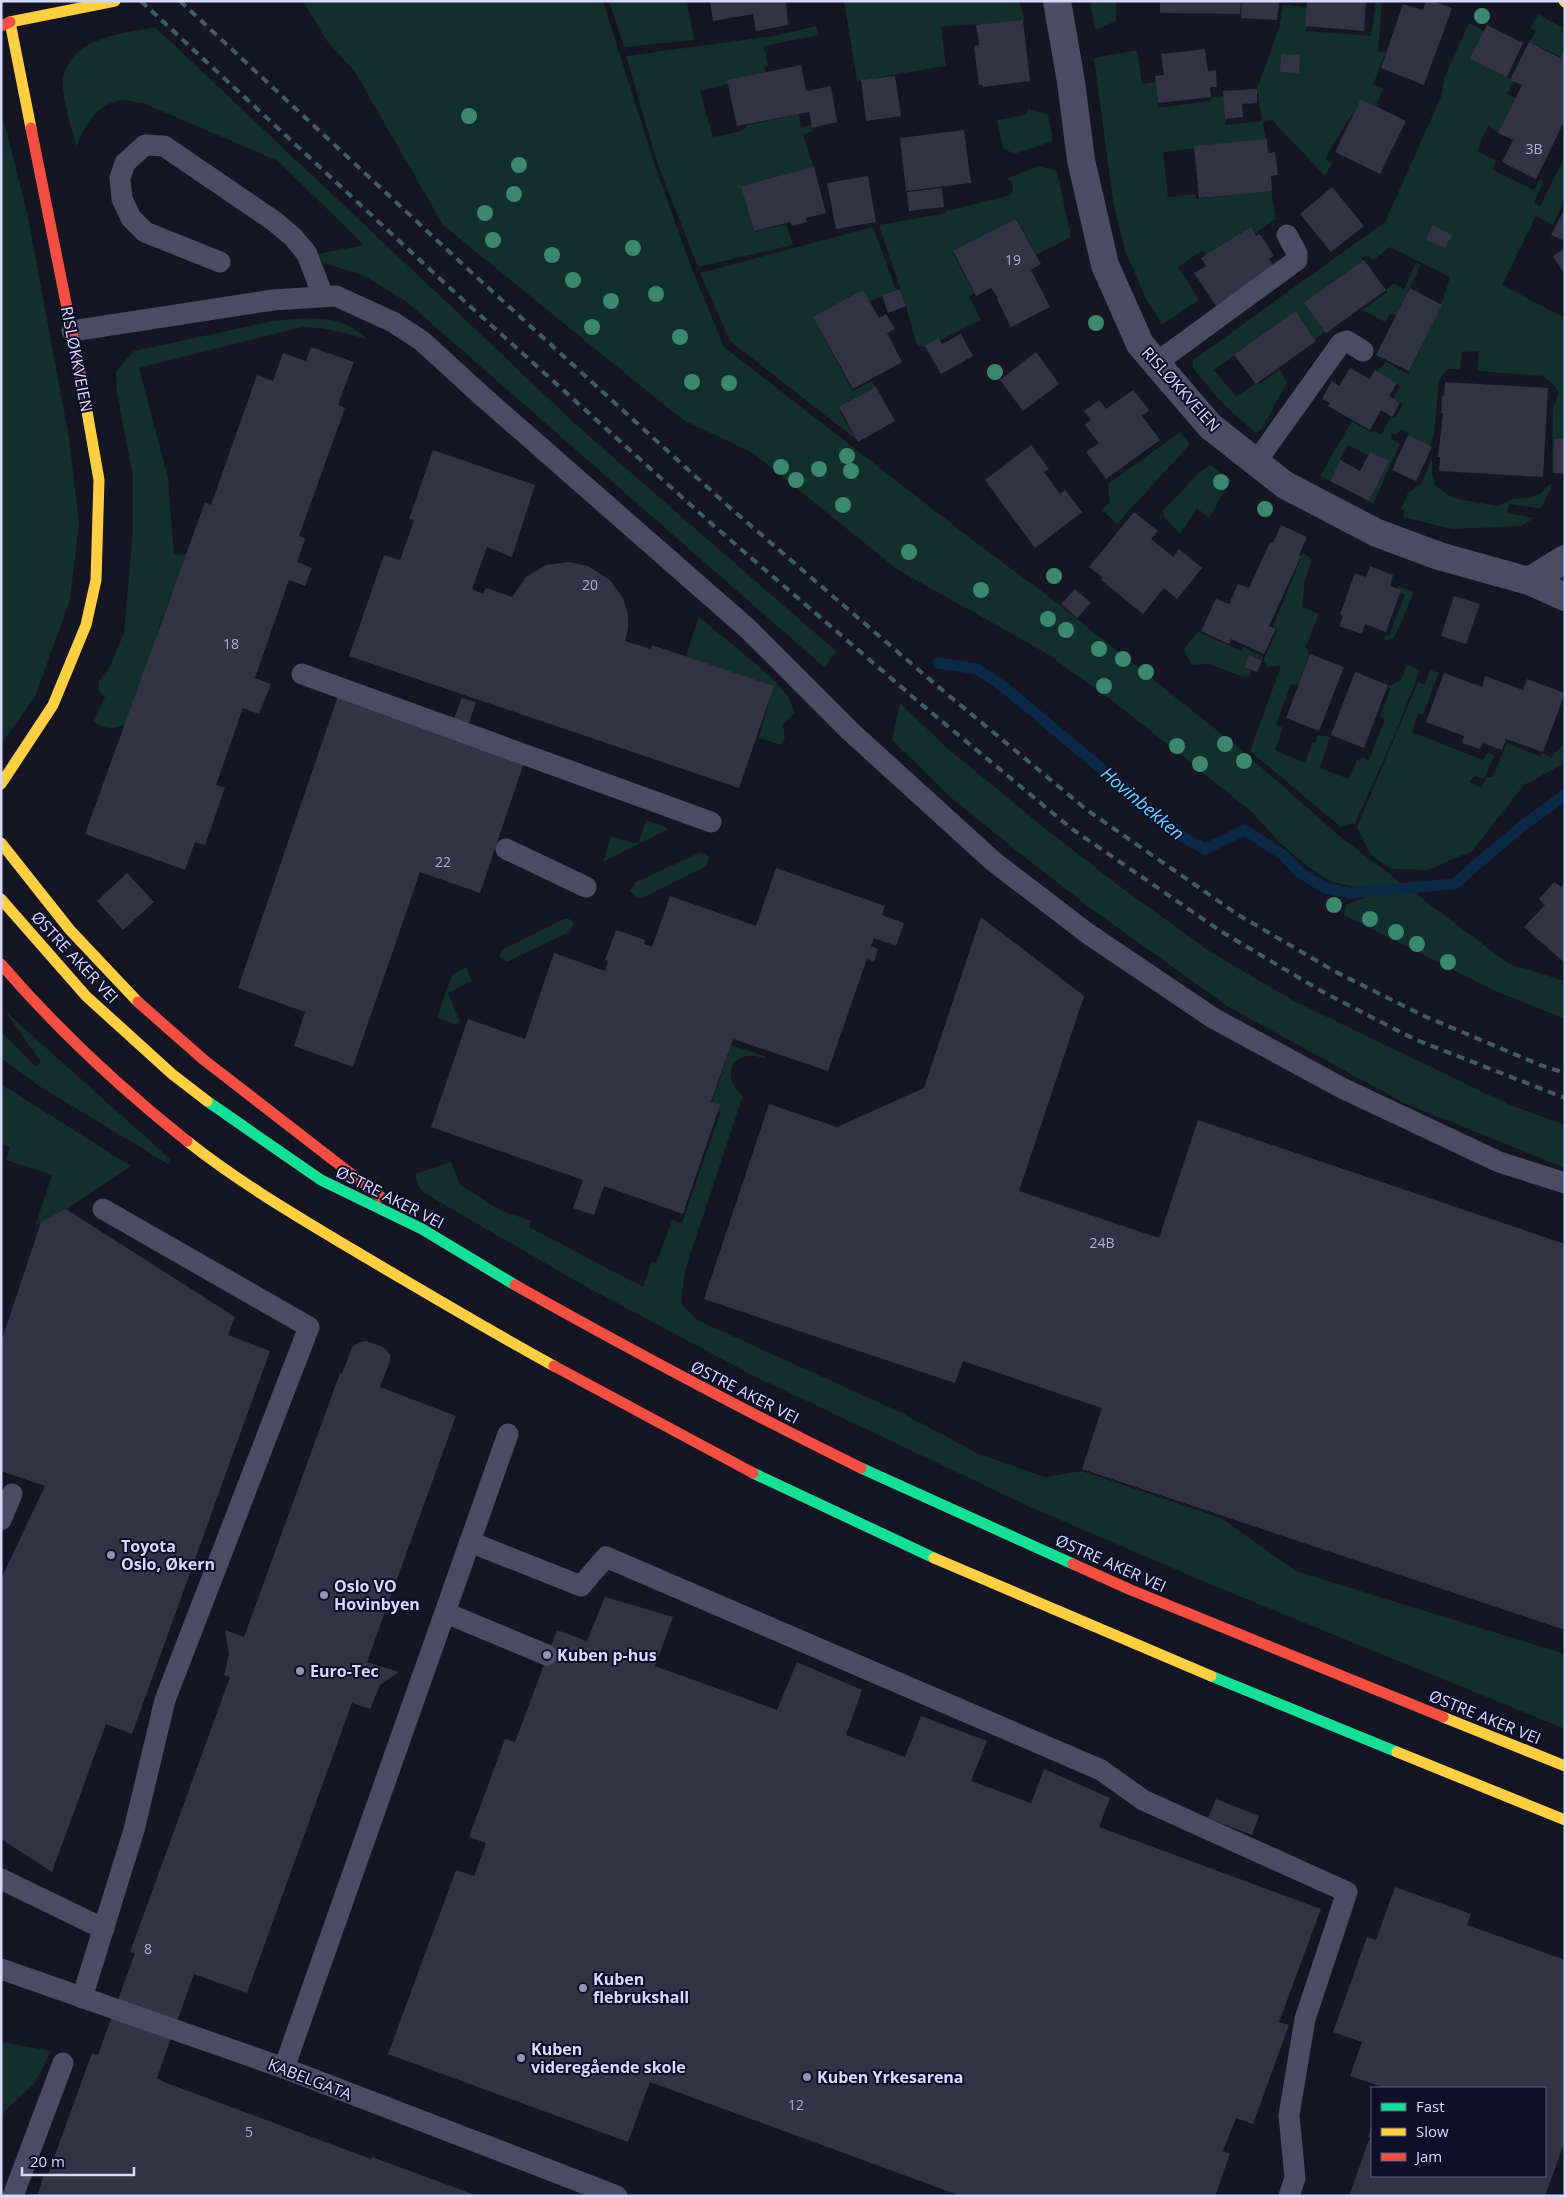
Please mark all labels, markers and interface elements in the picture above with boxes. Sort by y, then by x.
house number: 3B [1525,139,1543,158]
house number: 19 [1005,250,1021,269]
street label: RISLØKKVEIEN [56,304,98,414]
street label: RISLØKKVEIEN [1137,342,1225,436]
house number: 20 [582,575,598,594]
house number: 18 [223,634,239,653]
water label: Hovinbekken [1096,761,1190,845]
house number: 22 [435,852,451,871]
street label: ØSTRE AKER VEI [26,906,124,1008]
street label: ØSTRE AKER VEI [332,1160,448,1234]
house number: 24B [1089,1233,1115,1252]
street label: ØSTRE AKER VEI [687,1355,803,1429]
street label: ØSTRE AKER VEI [1052,1529,1170,1597]
place label: Toyota Oslo, Økern [121,1535,215,1575]
marker: Toyota Oslo, Økern [105,1549,117,1561]
place label: Oslo VO Hovinbyen [334,1575,420,1615]
marker: Oslo VO Hovinbyen [318,1589,330,1601]
place label: Kuben p-hus [557,1644,657,1666]
marker: Kuben p-hus [541,1649,553,1661]
place label: Euro-Tec [310,1660,379,1682]
marker: Euro-Tec [294,1665,306,1677]
street label: ØSTRE AKER VEI [1426,1685,1544,1749]
house number: 8 [144,1939,152,1958]
place label: Kuben flebrukshall [593,1968,689,2008]
marker: Kuben flebrukshall [577,1982,589,1994]
place label: Kuben videregående skole [531,2038,686,2078]
marker: Kuben videregående skole [515,2052,527,2064]
street label: KABELGATA [265,2053,356,2105]
place label: Kuben Yrkesarena [817,2066,964,2088]
marker: Kuben Yrkesarena [801,2071,813,2083]
legend [1371,2087,1546,2177]
house number: 12 [788,2095,804,2114]
text: Fast [1416,2096,1445,2116]
text: Slow [1416,2121,1449,2141]
house number: 5 [245,2122,253,2141]
scale bar [22,2144,135,2176]
text: Jam [1414,2146,1442,2166]
text: 20 m [30,2151,65,2171]

